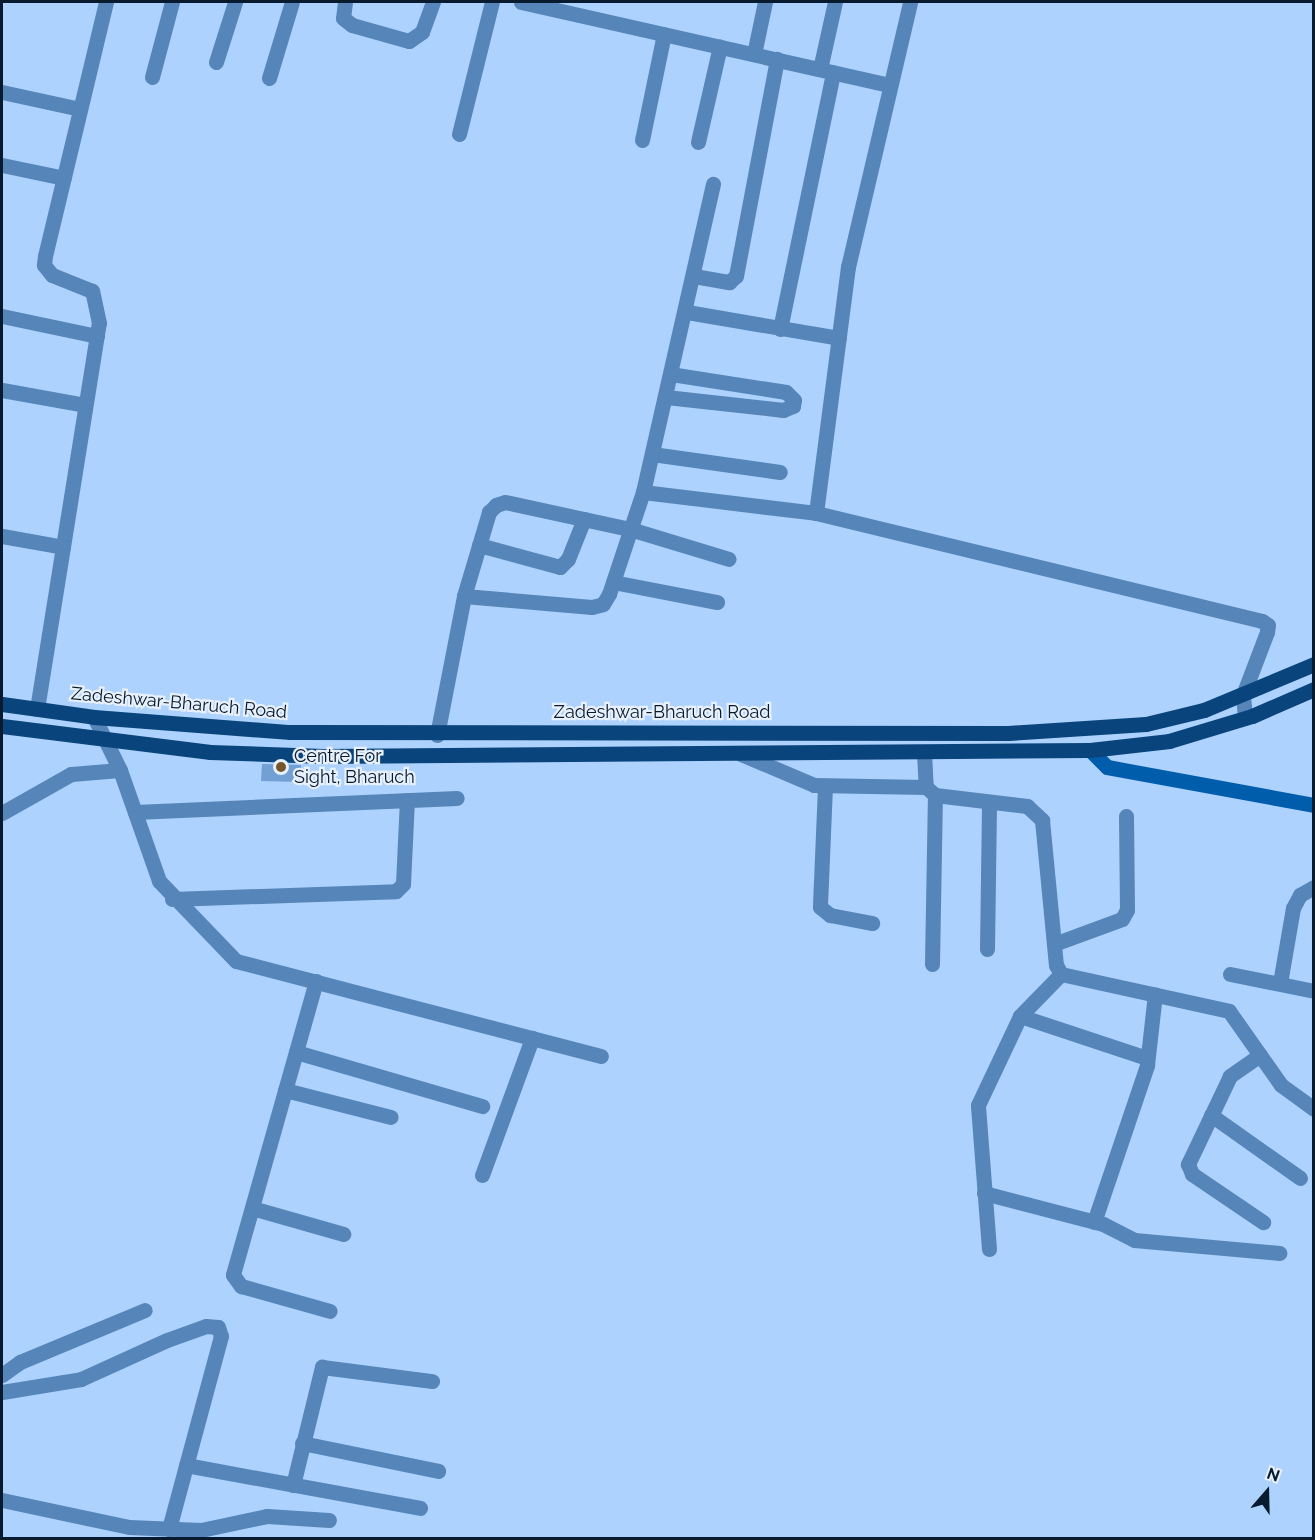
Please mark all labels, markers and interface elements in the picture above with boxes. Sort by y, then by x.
street label: Zadeshwar-Bharuch Road [70,683,288,723]
street label: Zadeshwar-Bharuch Road [554,701,770,723]
place label: Centre For Sight, Bharuch [294,746,415,789]
marker: Centre For Sight, Bharuch [272,758,290,776]
north arrow [1237,1462,1297,1522]
text: N [1264,1464,1282,1486]

